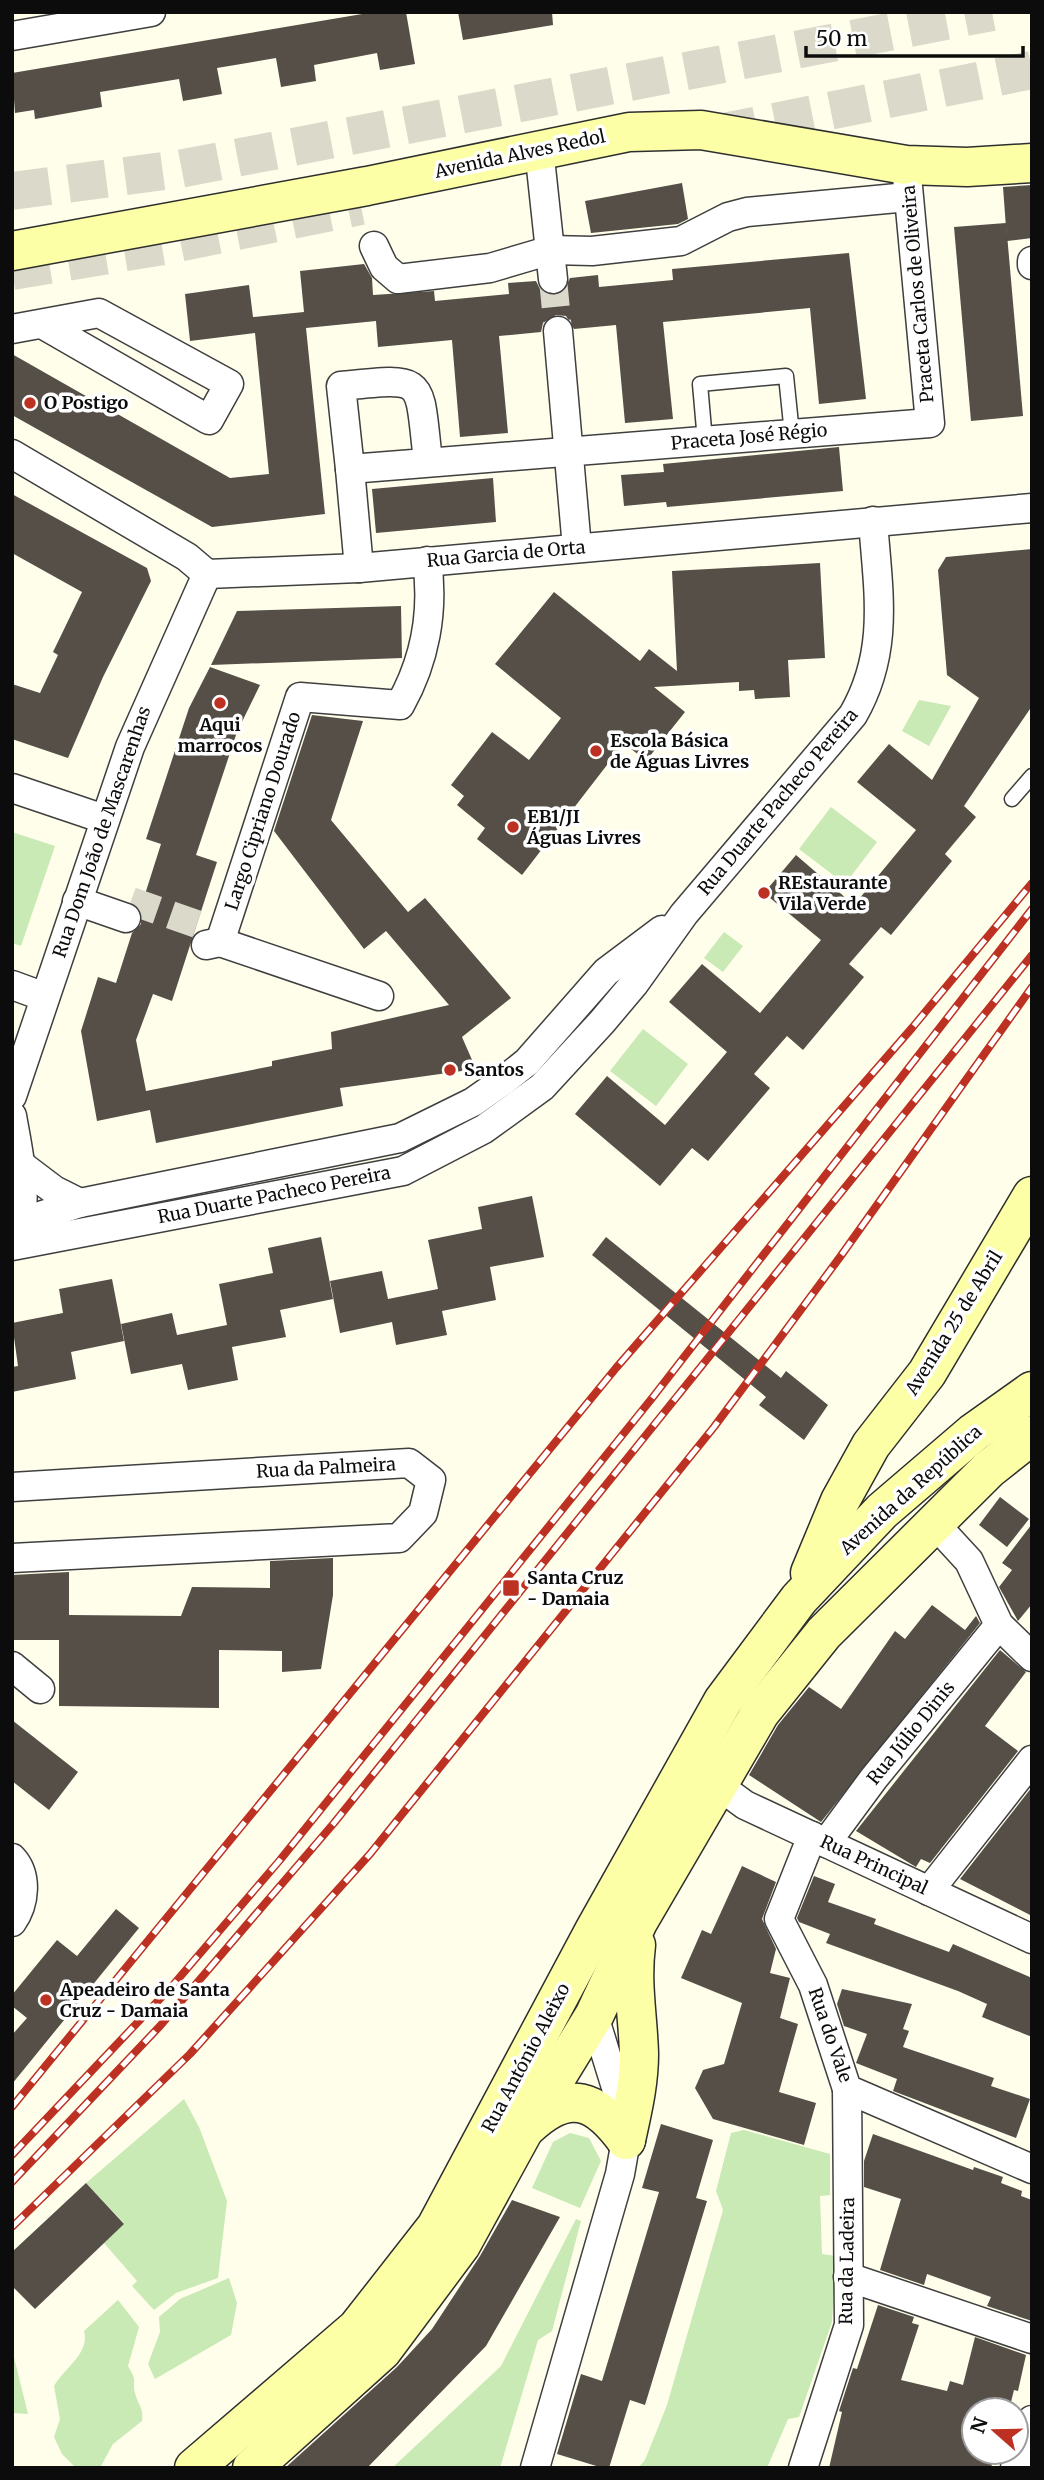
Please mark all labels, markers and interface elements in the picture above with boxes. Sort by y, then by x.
scale bar [806,14,1023,58]
text: 50 m [816,25,867,52]
street label: Avenida Alves Redol [432,124,608,183]
street label: Praceta Carlos de Oliveira [897,184,938,404]
place label: O Postigo [44,391,128,414]
marker: O Postigo [22,395,38,411]
street label: Praceta José Régio [670,418,828,455]
street label: Rua Garcia de Orta [426,535,587,572]
marker: Aqui marrocos [212,695,228,711]
street label: Rua Dom João de Mascarenhas [48,703,156,961]
street label: Rua Duarte Pacheco Pereira [693,703,863,900]
street label: Largo Cipriano Dourado [220,709,306,913]
place label: Aqui marrocos [178,713,262,757]
place label: Escola Básica de Águas Livres [610,729,749,773]
marker: Escola Básica de Águas Livres [588,743,604,759]
place label: EB1/JI Águas Livres [526,805,641,849]
marker: EB1/JI Águas Livres [505,819,521,835]
place label: REstaurante Vila Verde [777,871,888,915]
marker: REstaurante Vila Verde [756,885,772,901]
place label: Santos [464,1058,524,1081]
marker: Santos [442,1062,458,1078]
street label: Rua Duarte Pacheco Pereira [155,1161,393,1228]
street label: Avenida 25 de Abril [899,1246,1008,1400]
street label: Avenida da República [834,1420,987,1560]
street label: Rua da Palmeira [256,1452,397,1483]
place label: Santa Cruz - Damaia [527,1566,623,1610]
marker: Santa Cruz - Damaia [501,1578,521,1598]
street label: Rua Júlio Dinis [862,1676,960,1789]
street label: Rua Principal [817,1830,932,1900]
place label: Apeadeiro de Santa Cruz - Damaia [59,1978,230,2022]
street label: Rua António Aleixo [476,1979,575,2136]
street label: Rua do Vale [803,1984,857,2085]
marker: Apeadeiro de Santa Cruz - Damaia [38,1992,54,2008]
street label: Rua da Ladeira [834,2197,859,2325]
north arrow [960,2396,1030,2466]
text: N [965,2414,993,2436]

